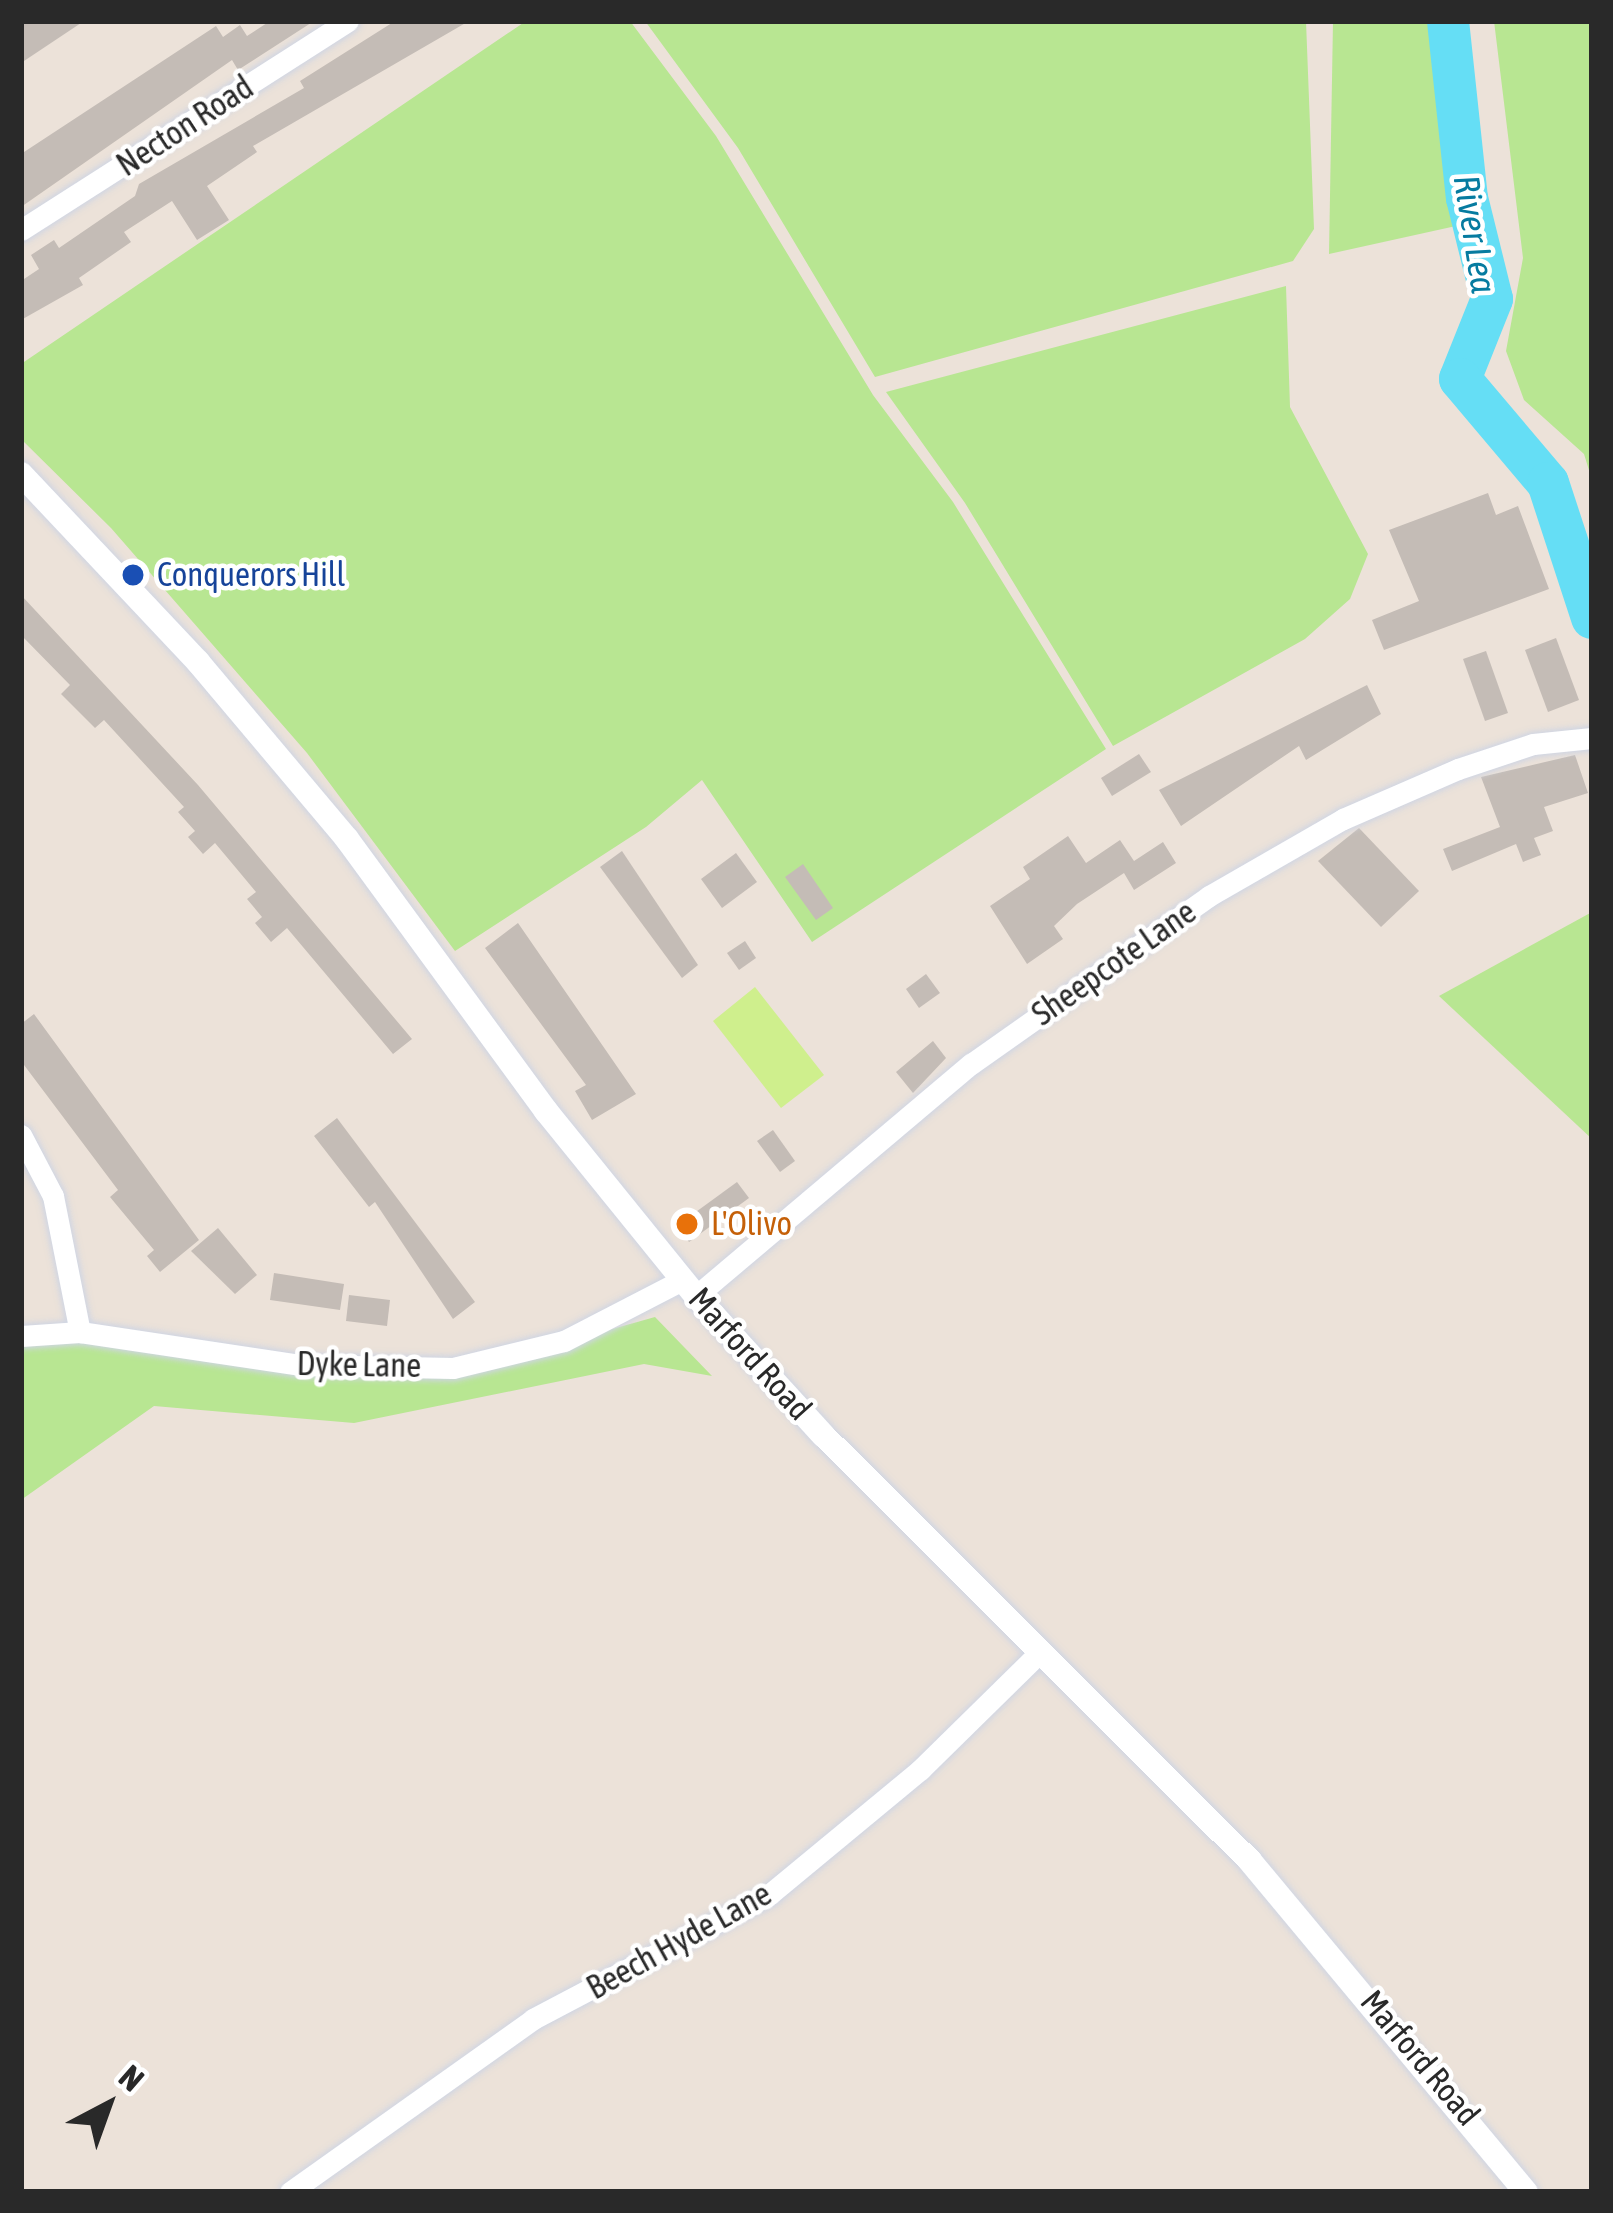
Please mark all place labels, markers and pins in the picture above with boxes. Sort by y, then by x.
place label: Conquerors Hill [157,555,345,595]
marker: Conquerors Hill [120,562,146,588]
place label: L'Olivo [711,1204,792,1244]
marker: L'Olivo [674,1211,700,1237]

